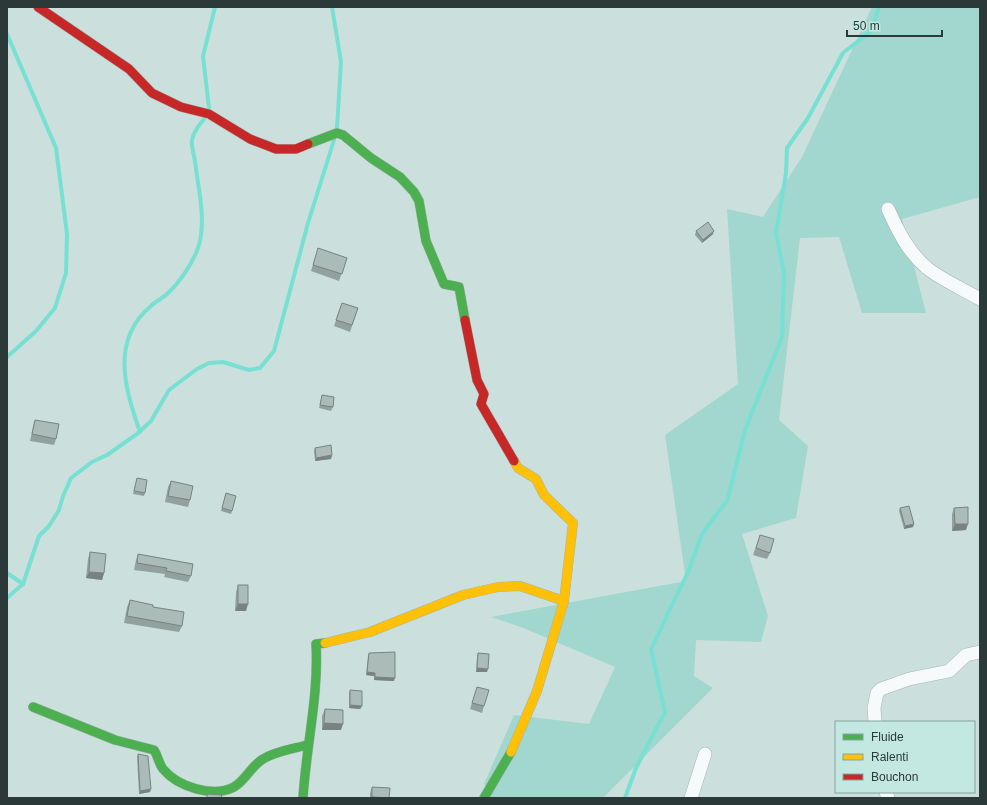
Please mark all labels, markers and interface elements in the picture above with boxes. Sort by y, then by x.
scale bar [847,12,942,38]
text: 50 m [853,19,880,33]
legend [835,721,975,793]
text: Fluide [871,730,904,744]
text: Ralenti [871,750,908,764]
text: Bouchon [871,770,918,784]

